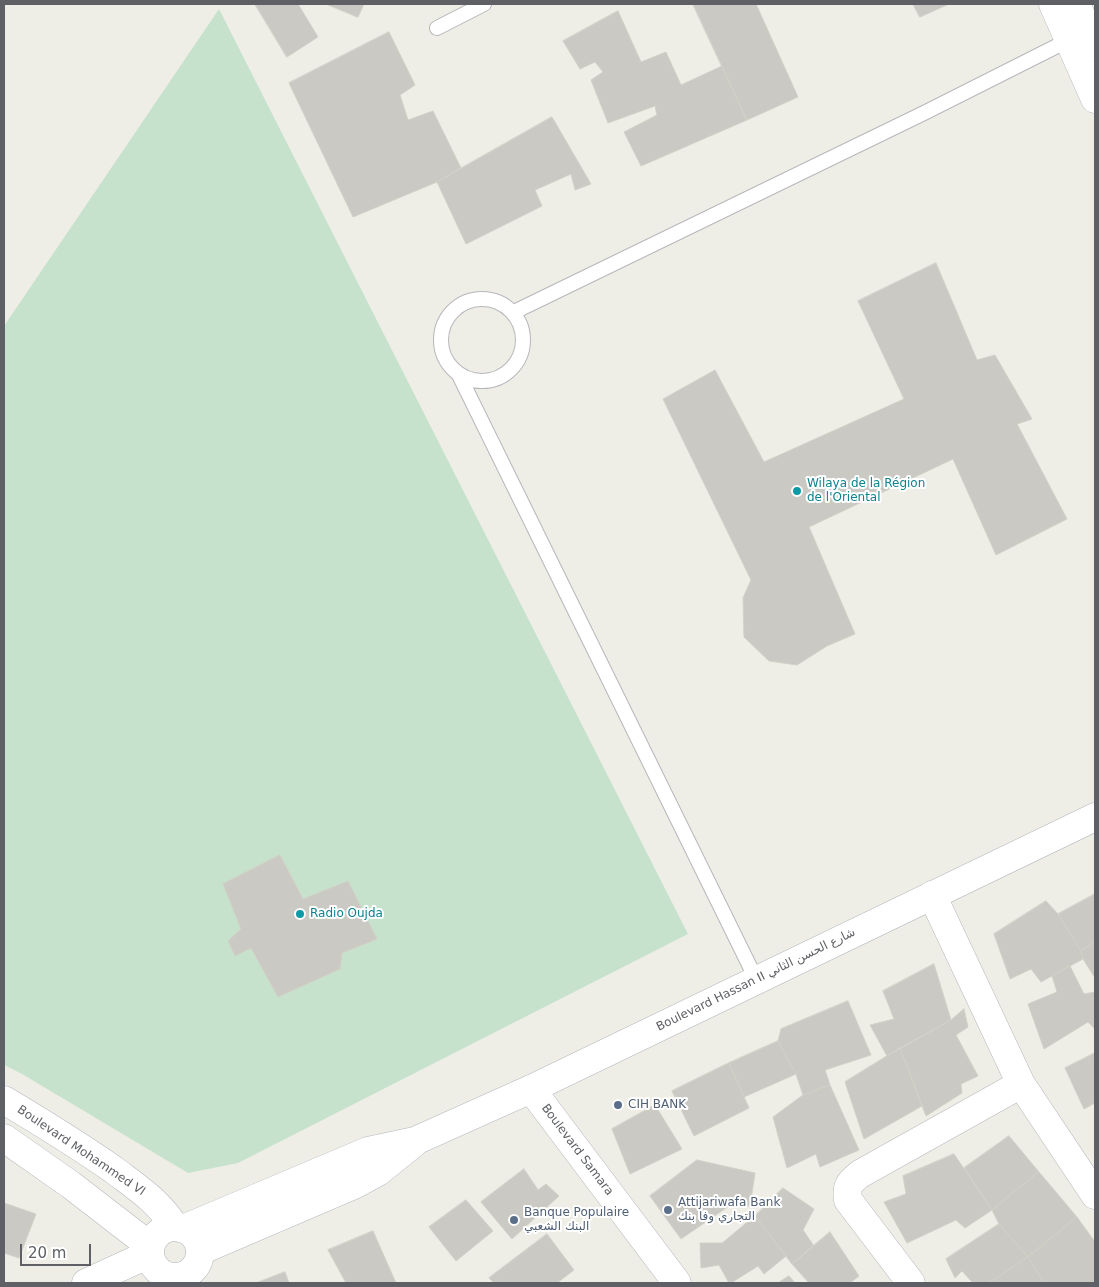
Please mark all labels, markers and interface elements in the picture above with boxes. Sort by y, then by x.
place label: Wilaya de la Région de l'Oriental [807,477,925,505]
marker: Wilaya de la Région de l'Oriental [791,485,803,497]
place label: Radio Oujda [310,907,383,921]
marker: Radio Oujda [294,908,306,920]
street label: Boulevard Hassan II شارع الحسن الثاني [654,925,858,1035]
place label: CIH BANK [628,1098,686,1112]
marker: CIH BANK [612,1099,624,1111]
street label: Boulevard Samara [538,1101,616,1199]
street label: Boulevard Mohammed VI [14,1103,148,1199]
place label: Attijariwafa Bank التجاري وفا بنك [678,1196,780,1224]
marker: Attijariwafa Bank التجاري وفا بنك [662,1204,674,1216]
place label: Banque Populaire البنك الشعبي [524,1206,629,1234]
marker: Banque Populaire البنك الشعبي [508,1214,520,1226]
scale bar [22,1234,94,1266]
text: 20 m [28,1244,66,1262]

